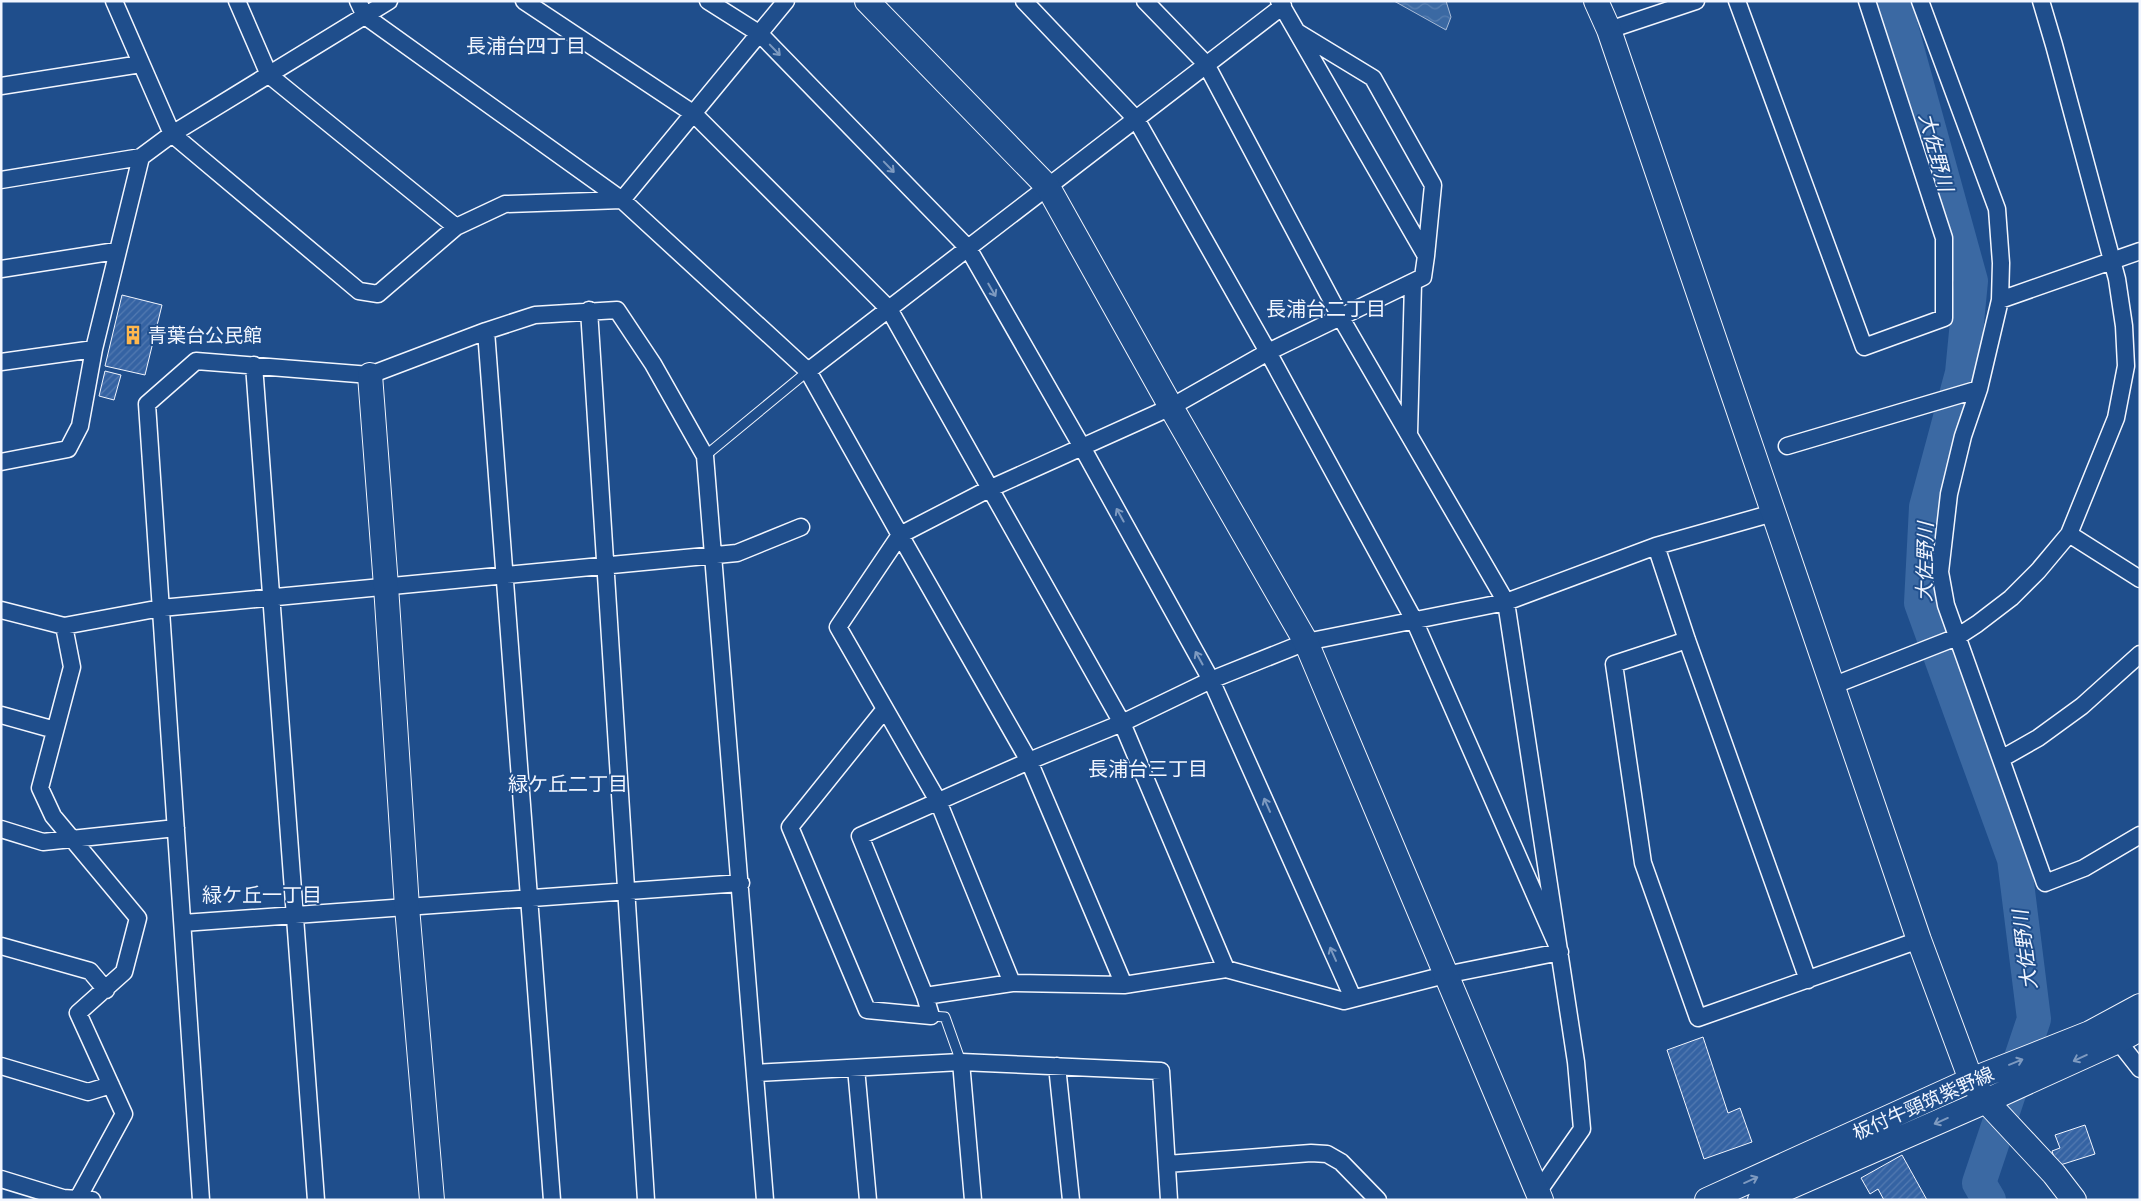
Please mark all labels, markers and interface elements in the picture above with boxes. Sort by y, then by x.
district label: 長浦台四丁目 [466,33,586,59]
one-way arrow [769,44,782,56]
water label: 大佐野川 [1913,110,1959,196]
one-way arrow [883,160,895,173]
one-way arrow [988,283,998,297]
district label: 長浦台二丁目 [1266,296,1386,322]
place label: 青葉台公民館 [148,323,262,347]
building icon: 青葉台公民館 [122,324,144,346]
one-way arrow [1115,508,1125,523]
water label: 大佐野川 [1911,520,1939,602]
one-way arrow [1193,651,1203,665]
district label: 長浦台三丁目 [1088,756,1208,782]
district label: 緑ケ丘二丁目 [508,771,628,797]
one-way arrow [1261,798,1271,813]
district label: 緑ケ丘一丁目 [202,882,322,908]
water label: 大佐野川 [2007,907,2043,991]
one-way arrow [1327,947,1337,962]
one-way arrow [2073,1054,2088,1063]
one-way arrow [2009,1057,2024,1066]
street label: 板付牛頸筑紫野線 [1849,1061,1997,1145]
one-way arrow [1934,1116,1949,1126]
one-way arrow [1743,1174,1758,1184]

